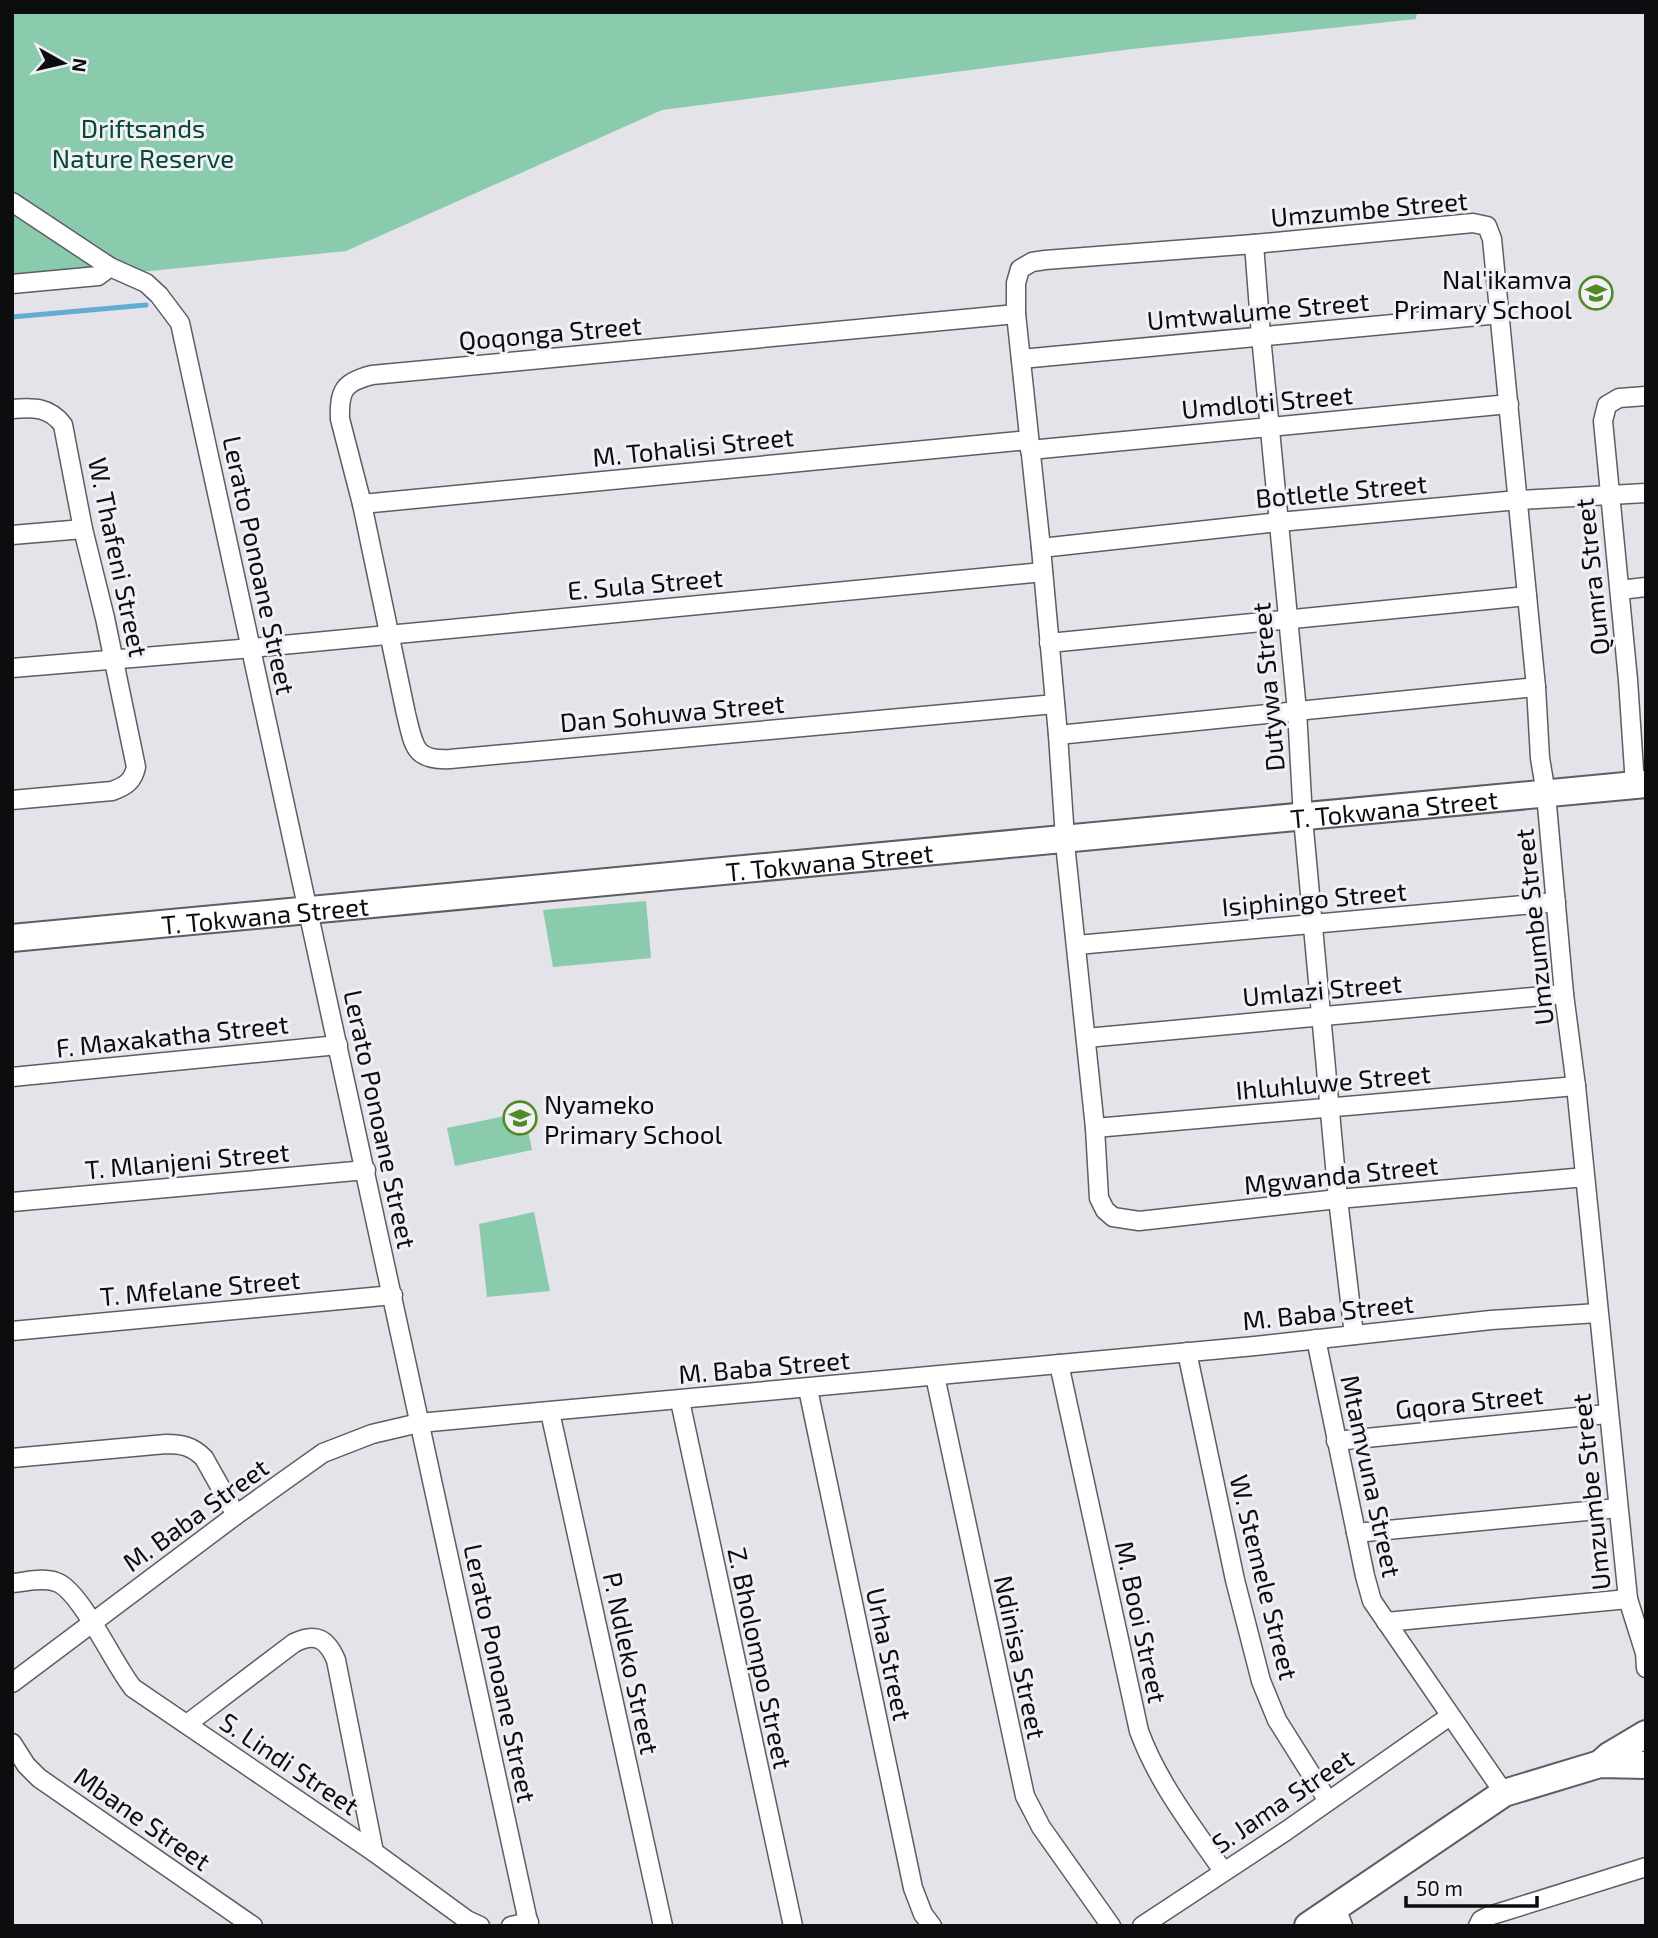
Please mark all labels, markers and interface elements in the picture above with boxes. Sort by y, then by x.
north arrow [28,28,98,98]
text: N [68,57,93,74]
park label: Driftsands Nature Reserve [52,112,234,173]
street label: Umzumbe Street [1269,184,1469,232]
place label: Nal'ikamva Primary School [1394,263,1572,324]
school or university icon: Nal'ikamva Primary School [1577,274,1615,312]
street label: Umtwalume Street [1146,285,1370,335]
street label: Qoqonga Street [457,309,643,355]
street label: Umdloti Street [1180,378,1354,424]
street label: M. Tohalisi Street [591,420,795,472]
street label: Lerato Ponoane Street [217,433,303,697]
street label: W. Thafeni Street [83,455,155,660]
street label: Botletle Street [1254,467,1428,513]
street label: Qumra Street [1567,497,1615,657]
street label: E. Sula Street [566,561,724,605]
street label: Dutywa Street [1244,601,1290,773]
street label: Dan Sohuwa Street [558,687,786,737]
street label: T. Tokwana Street [1289,783,1499,833]
street label: Umzumbe Street [1507,827,1559,1027]
street label: T. Tokwana Street [724,836,935,886]
street label: Isiphingo Street [1220,874,1408,922]
street label: T. Tokwana Street [160,889,370,939]
street label: Umlazi Street [1241,967,1403,1011]
street label: Lerato Ponoane Street [338,987,424,1251]
street label: F. Maxakatha Street [54,1007,290,1063]
street label: Ihluhluwe Street [1234,1057,1432,1105]
place label: Nyameko Primary School [544,1088,723,1149]
school or university icon: Nyameko Primary School [501,1099,539,1137]
street label: T. Mlanjeni Street [83,1136,291,1184]
street label: Mgwanda Street [1242,1148,1440,1200]
street label: T. Mfelane Street [99,1263,302,1311]
street label: M. Baba Street [1241,1287,1415,1335]
street label: M. Baba Street [677,1343,851,1389]
street label: Mtamvuna Street [1335,1372,1409,1580]
street label: Gqora Street [1393,1378,1545,1424]
street label: Umzumbe Street [1564,1392,1616,1592]
street label: M. Baba Street [116,1451,274,1577]
street label: W. Stemele Street [1225,1471,1306,1683]
street label: M. Booi Street [1110,1538,1174,1706]
street label: Lerato Ponoane Street [458,1541,544,1805]
street label: Z. Bholompo Street [722,1544,800,1772]
street label: P. Ndleko Street [598,1569,666,1757]
street label: Ndinisa Street [989,1572,1054,1742]
street label: Urha Street [861,1585,919,1723]
street label: S. Lindi Street [215,1705,365,1821]
street label: S. Jama Street [1205,1741,1359,1859]
street label: Mbane Street [69,1760,217,1876]
scale bar [1406,1864,1537,1908]
text: 50 m [1416,1875,1463,1900]

